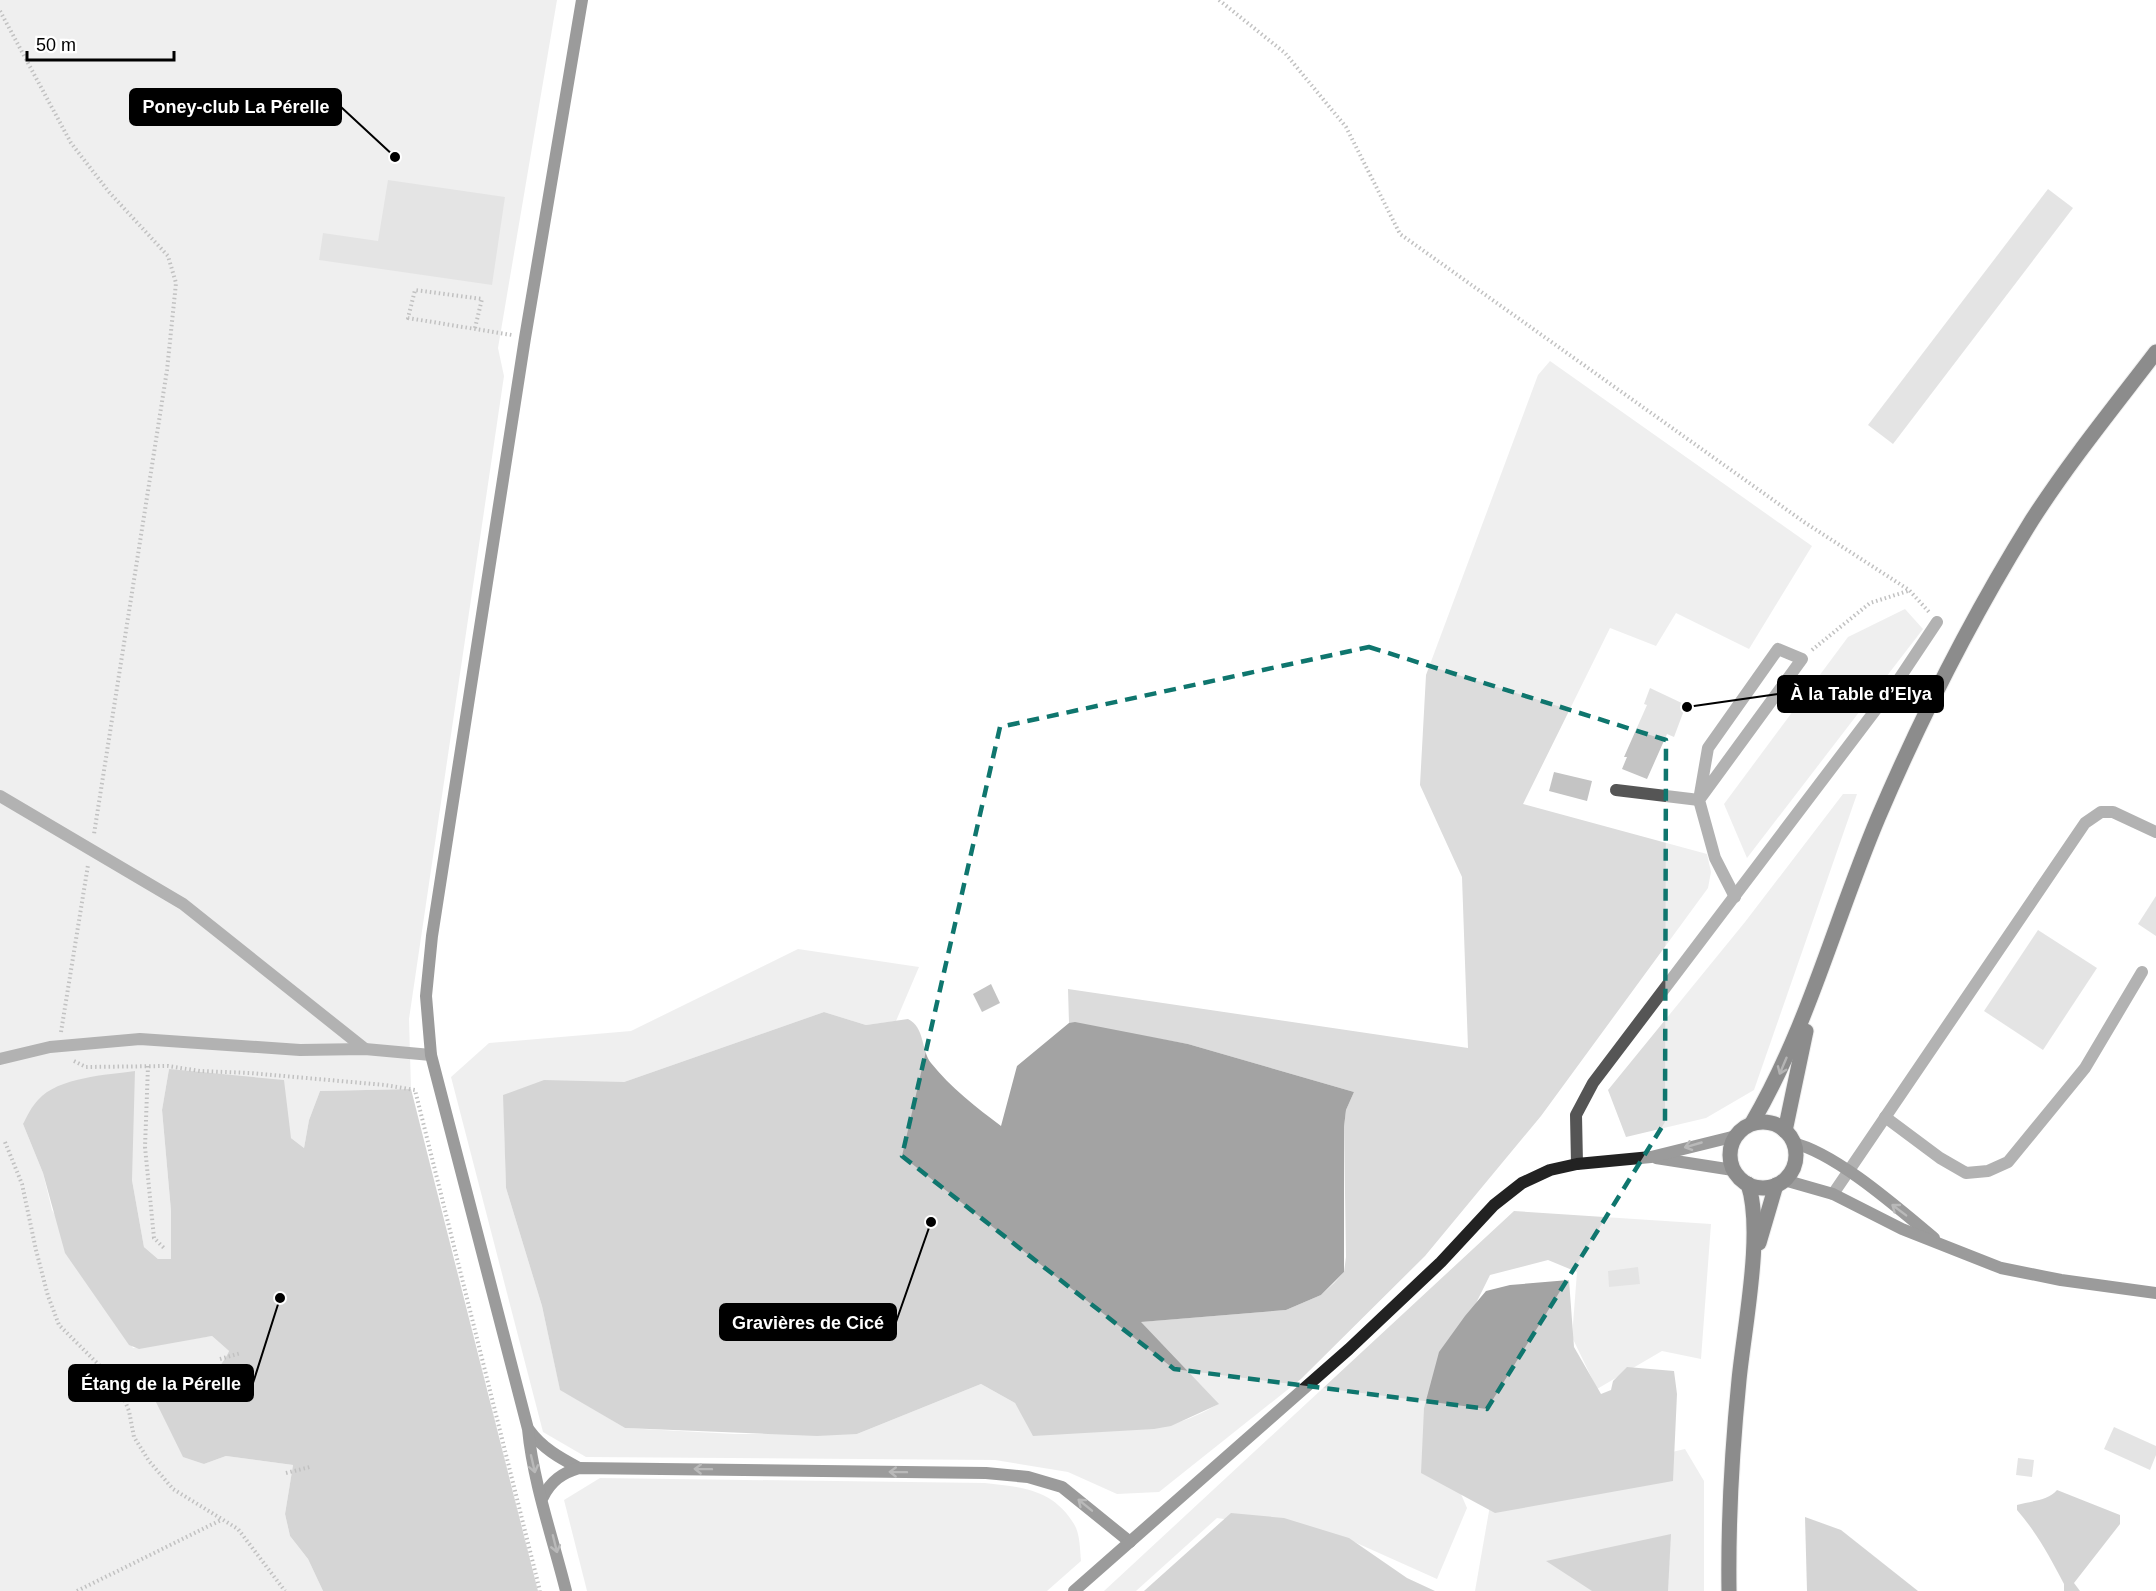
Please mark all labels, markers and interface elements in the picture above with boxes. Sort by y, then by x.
scale bar [27,24,174,62]
text: 50 m [36,35,76,55]
callout: Poney-club La Pérelle [130,89,341,125]
text: Poney-club La Pérelle [142,97,330,117]
callout: À la Table d’Elya [1778,676,1943,712]
text: À la Table d’Elya [1790,683,1933,704]
one-way arrow [1777,1056,1789,1074]
one-way arrow [1684,1140,1703,1152]
one-way arrow [1891,1204,1907,1216]
callout: Gravières de Cicé [720,1304,896,1340]
text: Gravières de Cicé [732,1313,884,1333]
callout: Étang de la Pérelle [69,1365,253,1401]
text: Étang de la Pérelle [81,1373,241,1394]
one-way arrow [527,1454,539,1473]
one-way arrow [693,1463,713,1475]
one-way arrow [888,1466,908,1478]
one-way arrow [1077,1499,1093,1512]
one-way arrow [549,1534,561,1553]

